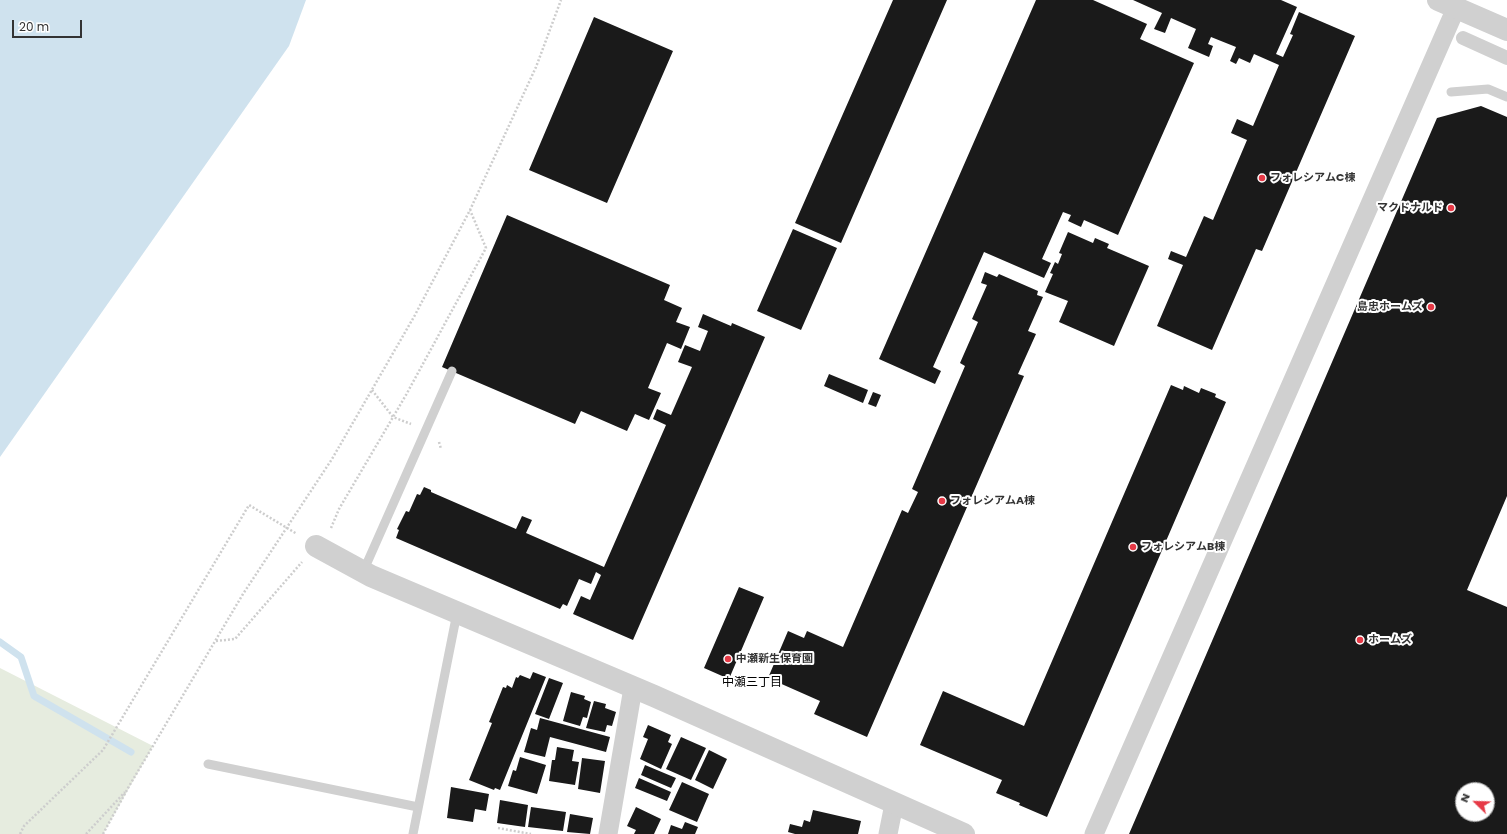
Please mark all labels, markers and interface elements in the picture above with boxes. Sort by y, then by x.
scale bar [14,12,84,38]
text: 20 m [19,18,49,35]
place label: フォレシアムC棟 [1270,171,1355,185]
marker: フォレシアムC棟 [1257,173,1267,183]
place label: マクドナルド [1377,201,1443,215]
marker: マクドナルド [1446,203,1456,213]
place label: 島忠ホームズ [1357,300,1423,314]
marker: 島忠ホームズ [1426,302,1436,312]
place label: フォレシアムA棟 [950,494,1035,508]
marker: フォレシアムA棟 [937,496,947,506]
place label: フォレシアムB棟 [1141,540,1225,554]
marker: フォレシアムB棟 [1128,542,1138,552]
place label: ホームズ [1368,633,1412,647]
marker: ホームズ [1355,635,1365,645]
place label: 中瀬新生保育園 [736,652,813,666]
marker: 中瀬新生保育園 [723,654,733,664]
district label: 中瀬三丁目 [722,676,782,690]
north arrow [1455,782,1495,822]
text: N [1456,791,1474,805]

